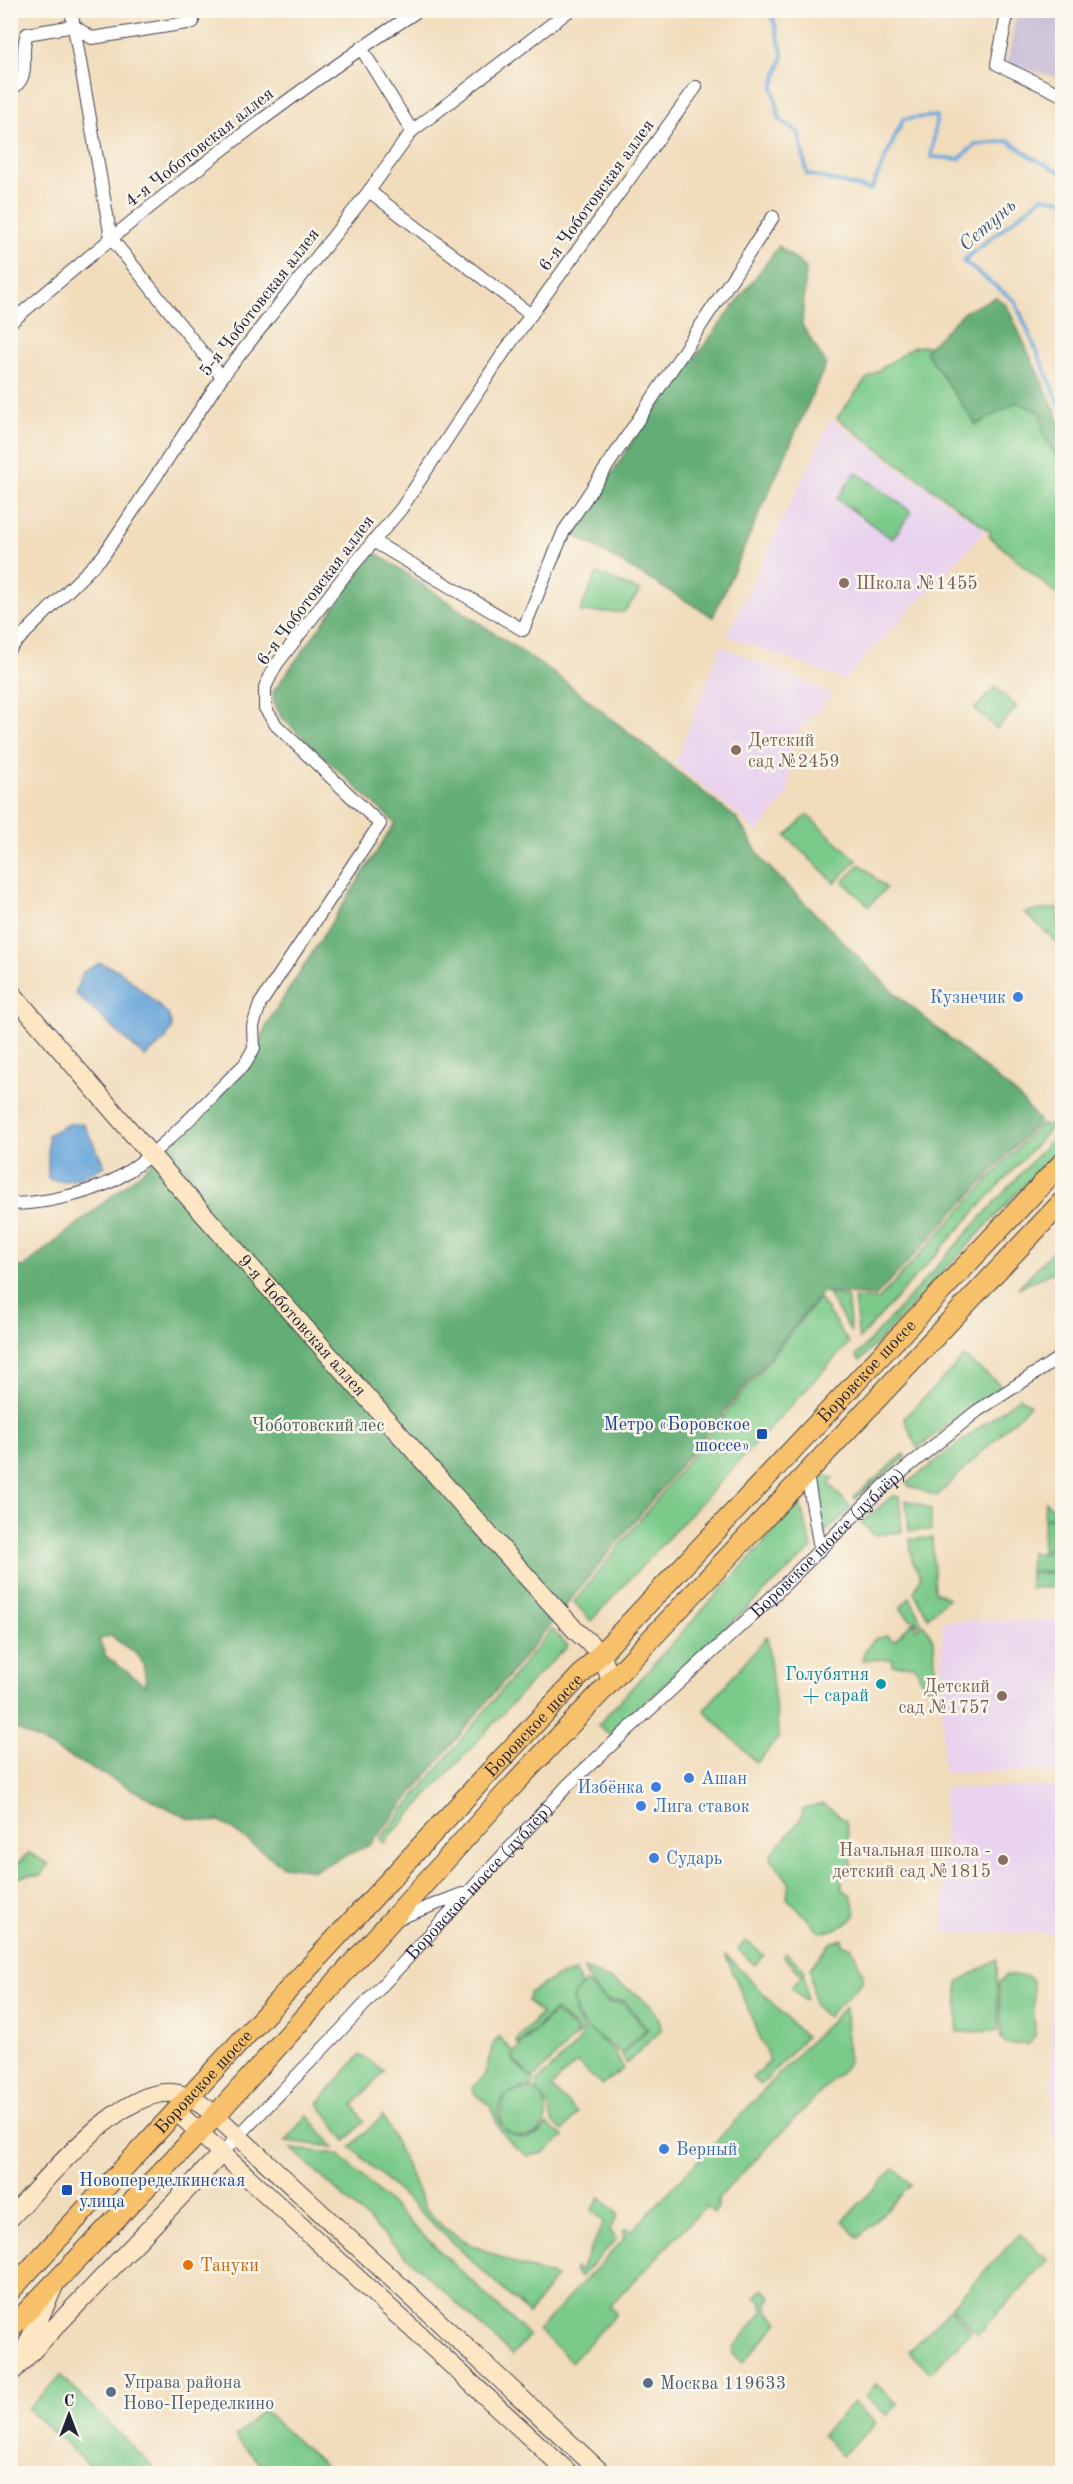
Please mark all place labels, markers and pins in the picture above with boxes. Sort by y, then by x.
place label: Школа №1455 [856,575,978,593]
marker: Школа №1455 [837,576,851,590]
place label: Детский сад №2459 [748,732,840,771]
marker: Детский сад №2459 [729,743,743,757]
place label: Кузнечик [930,989,1006,1007]
marker: Кузнечик [1011,990,1025,1004]
place label: Метро «Боровское шоссе» [604,1416,750,1455]
marker: Метро «Боровское шоссе» [755,1427,769,1441]
place label: Голубятня + сарай [785,1666,869,1705]
marker: Голубятня + сарай [874,1677,888,1691]
place label: Детский сад №1757 [898,1678,990,1717]
marker: Детский сад №1757 [995,1689,1009,1703]
place label: Ашан [701,1770,747,1788]
marker: Ашан [682,1771,696,1785]
place label: Избёнка [577,1779,644,1797]
marker: Избёнка [649,1780,663,1794]
place label: Лига ставок [653,1798,750,1816]
marker: Лига ставок [634,1799,648,1813]
place label: Начальная школа - детский сад №1815 [833,1842,991,1881]
place label: Сударь [666,1850,722,1868]
marker: Сударь [647,1851,661,1865]
marker: Начальная школа - детский сад №1815 [996,1853,1010,1867]
place label: Верный [676,2141,737,2159]
marker: Верный [657,2142,671,2156]
place label: Новопеределкинская улица [79,2172,245,2211]
marker: Новопеределкинская улица [60,2183,74,2197]
place label: Тануки [200,2257,259,2275]
marker: Тануки [181,2258,195,2272]
place label: Управа района Ново-Переделкино [123,2374,274,2413]
place label: Москва 119633 [660,2375,786,2393]
marker: Москва 119633 [641,2376,655,2390]
marker: Управа района Ново-Переделкино [104,2385,118,2399]

